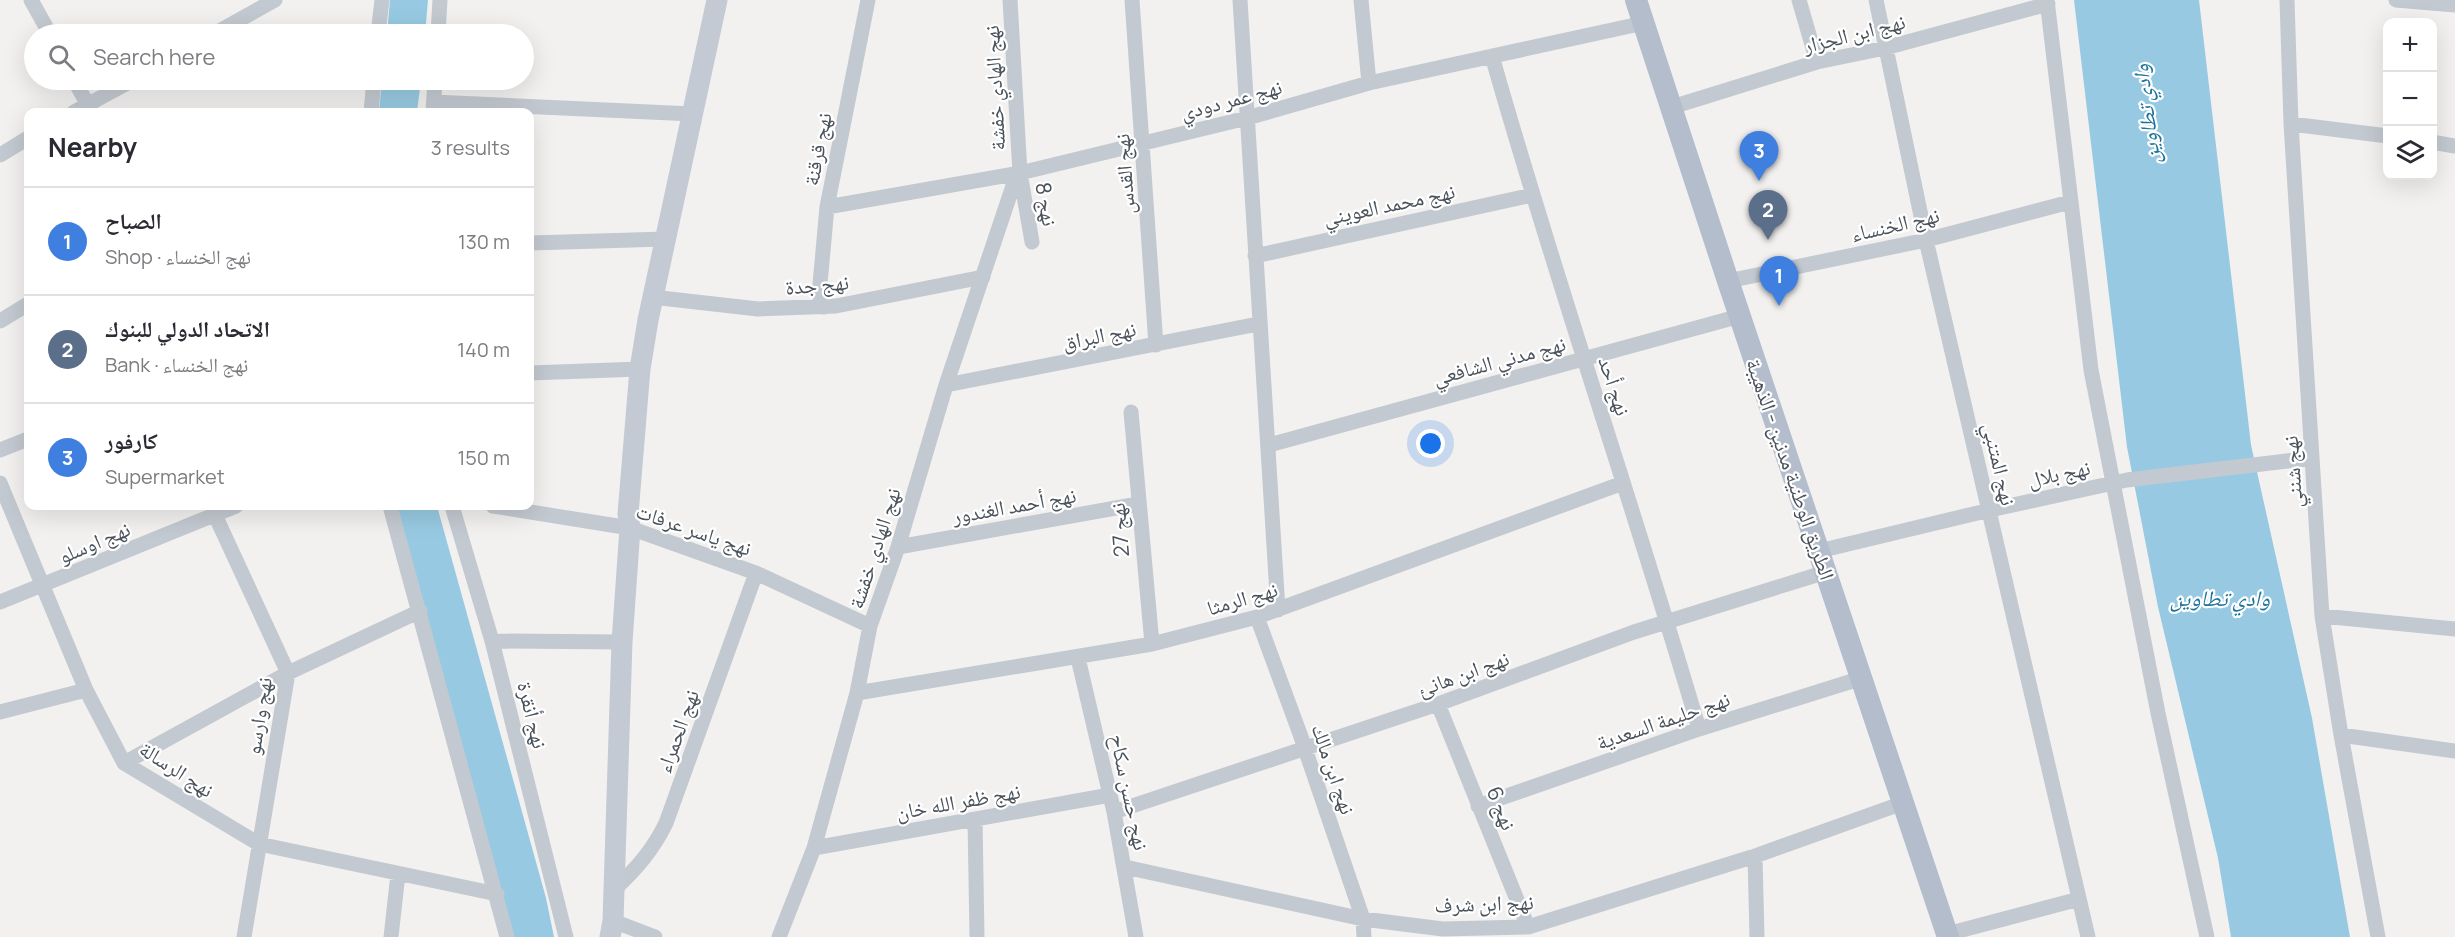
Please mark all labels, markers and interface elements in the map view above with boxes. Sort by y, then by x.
street label: نهج ابن الجزار [1799,7,1908,59]
map controls [2383,18,2437,180]
button: + [2383,18,2437,72]
search box [24,24,534,90]
street label: نهج الهادي خفشة [977,24,1015,151]
icon: search [45,41,78,74]
text: Search here [93,42,215,72]
water label: وادي تطاوين [2125,62,2170,166]
street label: نهج عمر دودي [1177,72,1286,129]
button: − [2383,72,2437,126]
street label: نهج قرقنة [796,110,838,188]
button: layers [2383,126,2437,180]
text: Nearby [48,129,137,165]
pin: 3 [1740,132,1778,181]
street label: نهج القدس [1107,133,1141,215]
text: 3 results [431,134,510,161]
street label: نهج محمد العويني [1321,176,1458,235]
street label: نهج 8 [1029,180,1065,228]
pin: 2 [1748,190,1788,240]
street label: نهج الخنساء [1848,200,1942,248]
text: الصباح [105,206,162,236]
text: 1 [63,228,72,255]
text: 130 m [458,228,510,255]
text: Shop · نهج الخنساء [105,243,251,270]
pin: 1 [1760,256,1798,306]
street label: نهج جدة [784,267,850,301]
text: الاتحاد الدولي للبنوك [105,314,270,344]
street label: نهج البراق [1060,314,1138,356]
street label: نهج مدني الشافعي [1429,329,1569,394]
text: 2 [62,336,73,363]
text: 140 m [457,336,510,363]
text: Bank · نهج الخنساء [105,351,248,378]
street label: نهج أحد [1592,353,1638,419]
street label: الطريق الوطنية مدنين - الذهيبة [1740,355,1842,583]
street label: نهج المتنبي [1974,420,2023,509]
text: كارفور [105,426,158,456]
your location [1416,429,1445,458]
street label: نهج شنني [2276,435,2312,509]
text: 3 [62,444,73,471]
text: 150 m [457,444,510,471]
street label: نهج بلال [2025,453,2093,493]
text: Supermarket [105,463,225,490]
street label: نهج أحمد الغندور [949,480,1078,530]
street label: نهج الهادي خفشة [841,484,910,613]
street label: نهج ياسر عرفات [633,496,755,562]
street label: نهج 27 [1103,502,1135,558]
street label: نهج اوسلو [54,514,134,570]
street label: نهج الرمثا [1203,575,1281,621]
water label: وادي تطاوين [2170,583,2270,616]
street label: نهج ابن هانئ [1413,644,1513,702]
street label: نهج وارسو [238,675,278,757]
street label: نهج أنقرة [511,679,555,751]
street label: نهج حليمة السعدية [1593,684,1733,756]
street label: نهج الحمراء [649,685,705,777]
street label: نهج ابن مالك [1305,720,1363,818]
street label: نهج حسن سكاح [1104,731,1156,853]
street label: نهج الرسالة [135,735,219,803]
street label: نهج ظفر الله خان [894,776,1022,826]
street label: نهج 6 [1481,782,1523,834]
street label: نهج ابن شرف [1434,887,1534,919]

